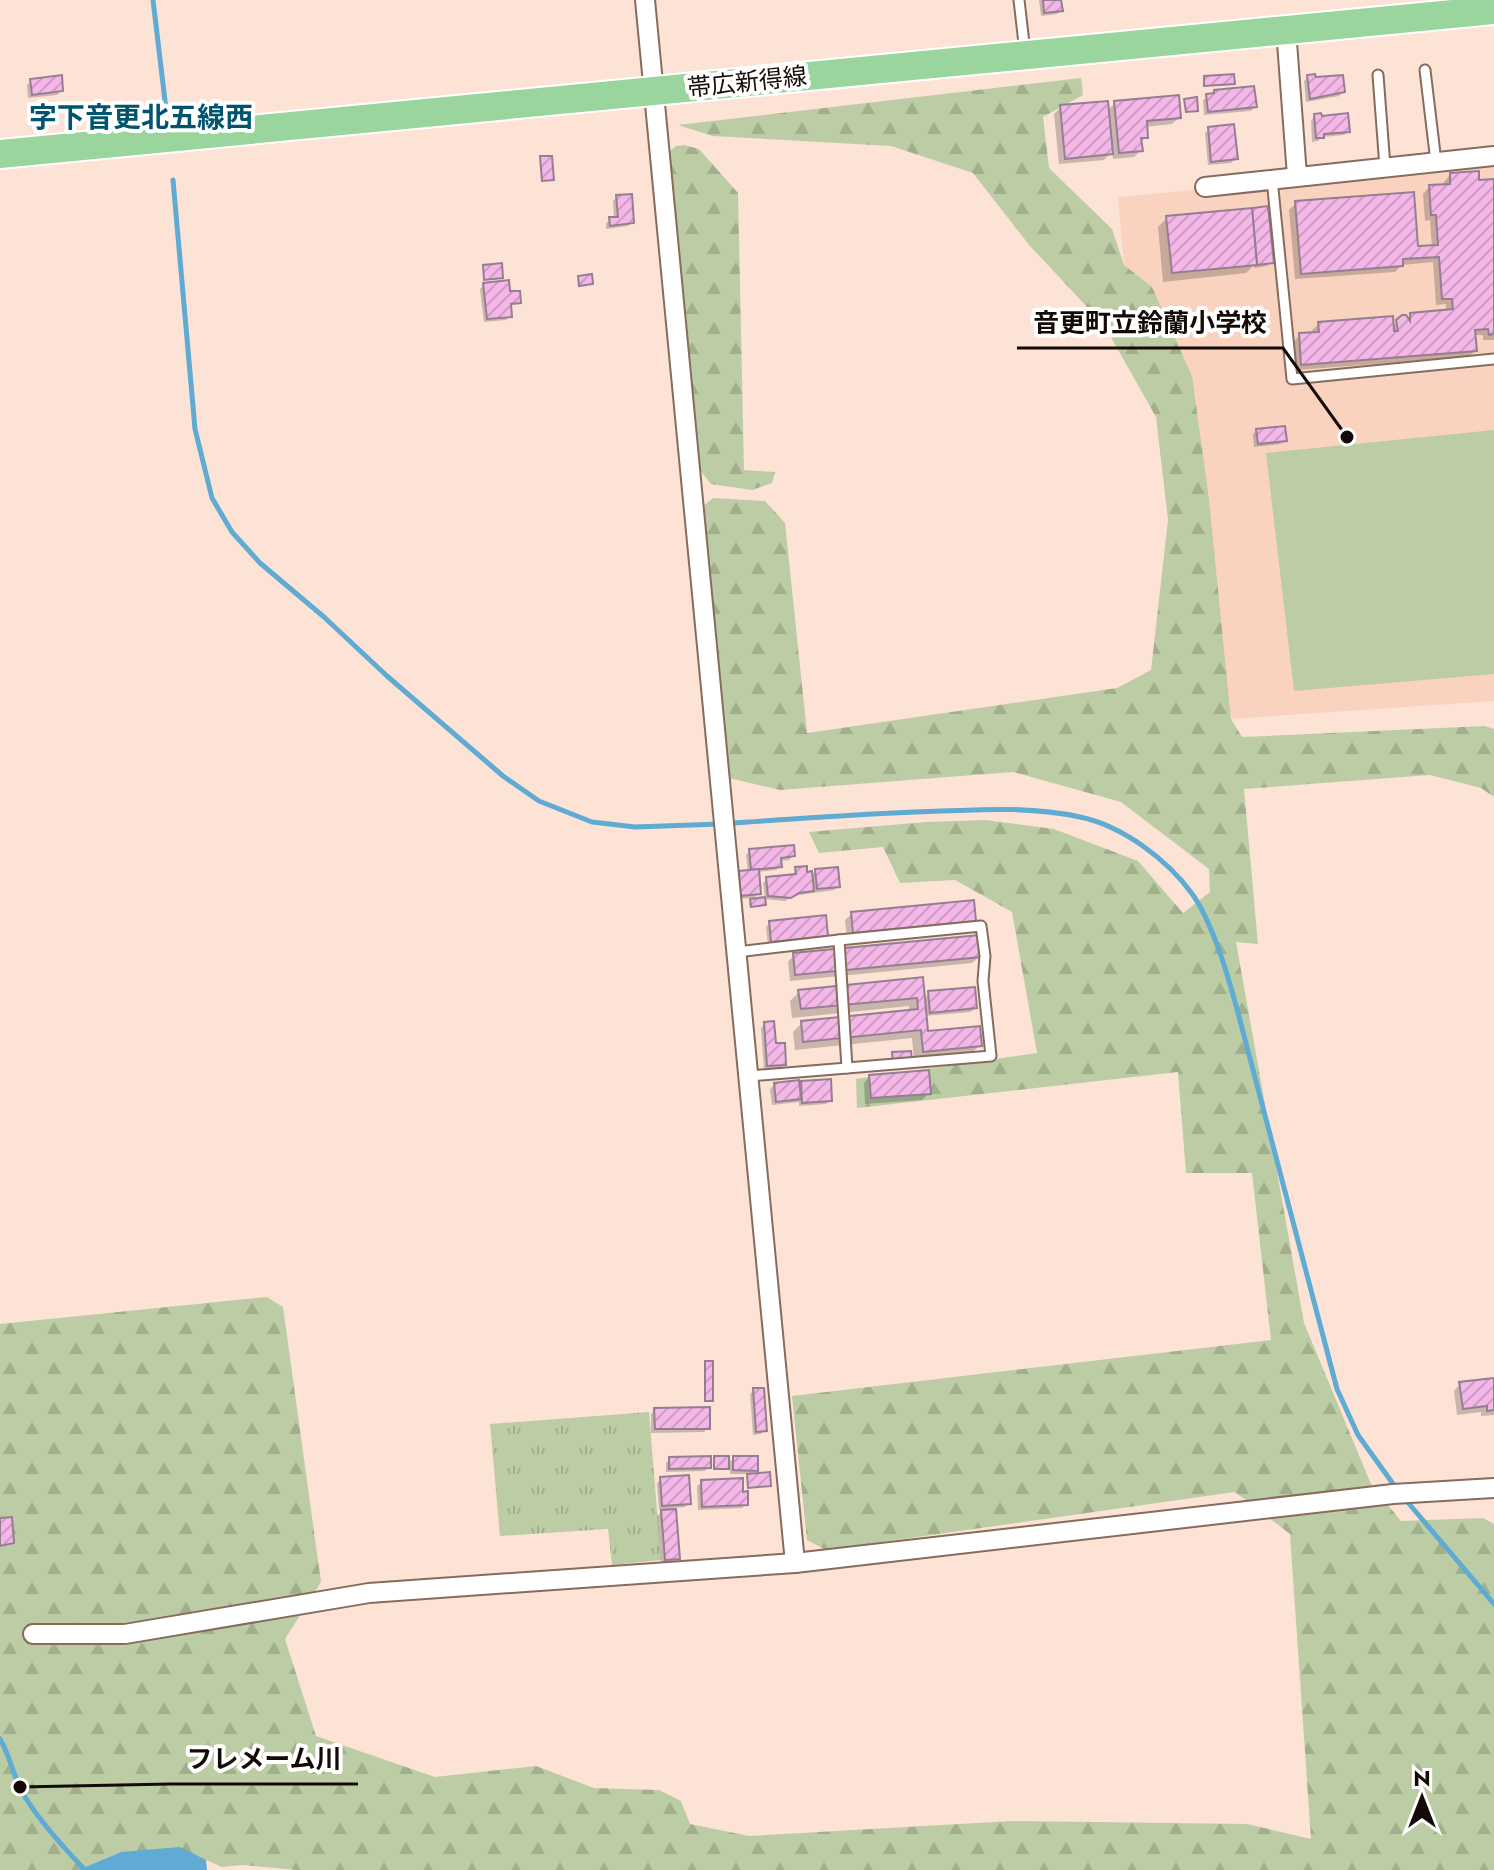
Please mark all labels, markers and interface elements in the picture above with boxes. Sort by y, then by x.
street label: 帯広新得線 [685,58,808,105]
district label: 字下音更北五線西 [29,97,253,138]
callout: 音更町立鈴蘭小学校 [1017,298,1283,348]
text: 音更町立鈴蘭小学校 [1033,304,1267,342]
callout: フレメーム川 [170,1734,358,1784]
text: フレメーム川 [186,1740,342,1778]
north arrow [1382,1758,1462,1838]
text: N [1413,1762,1431,1794]

